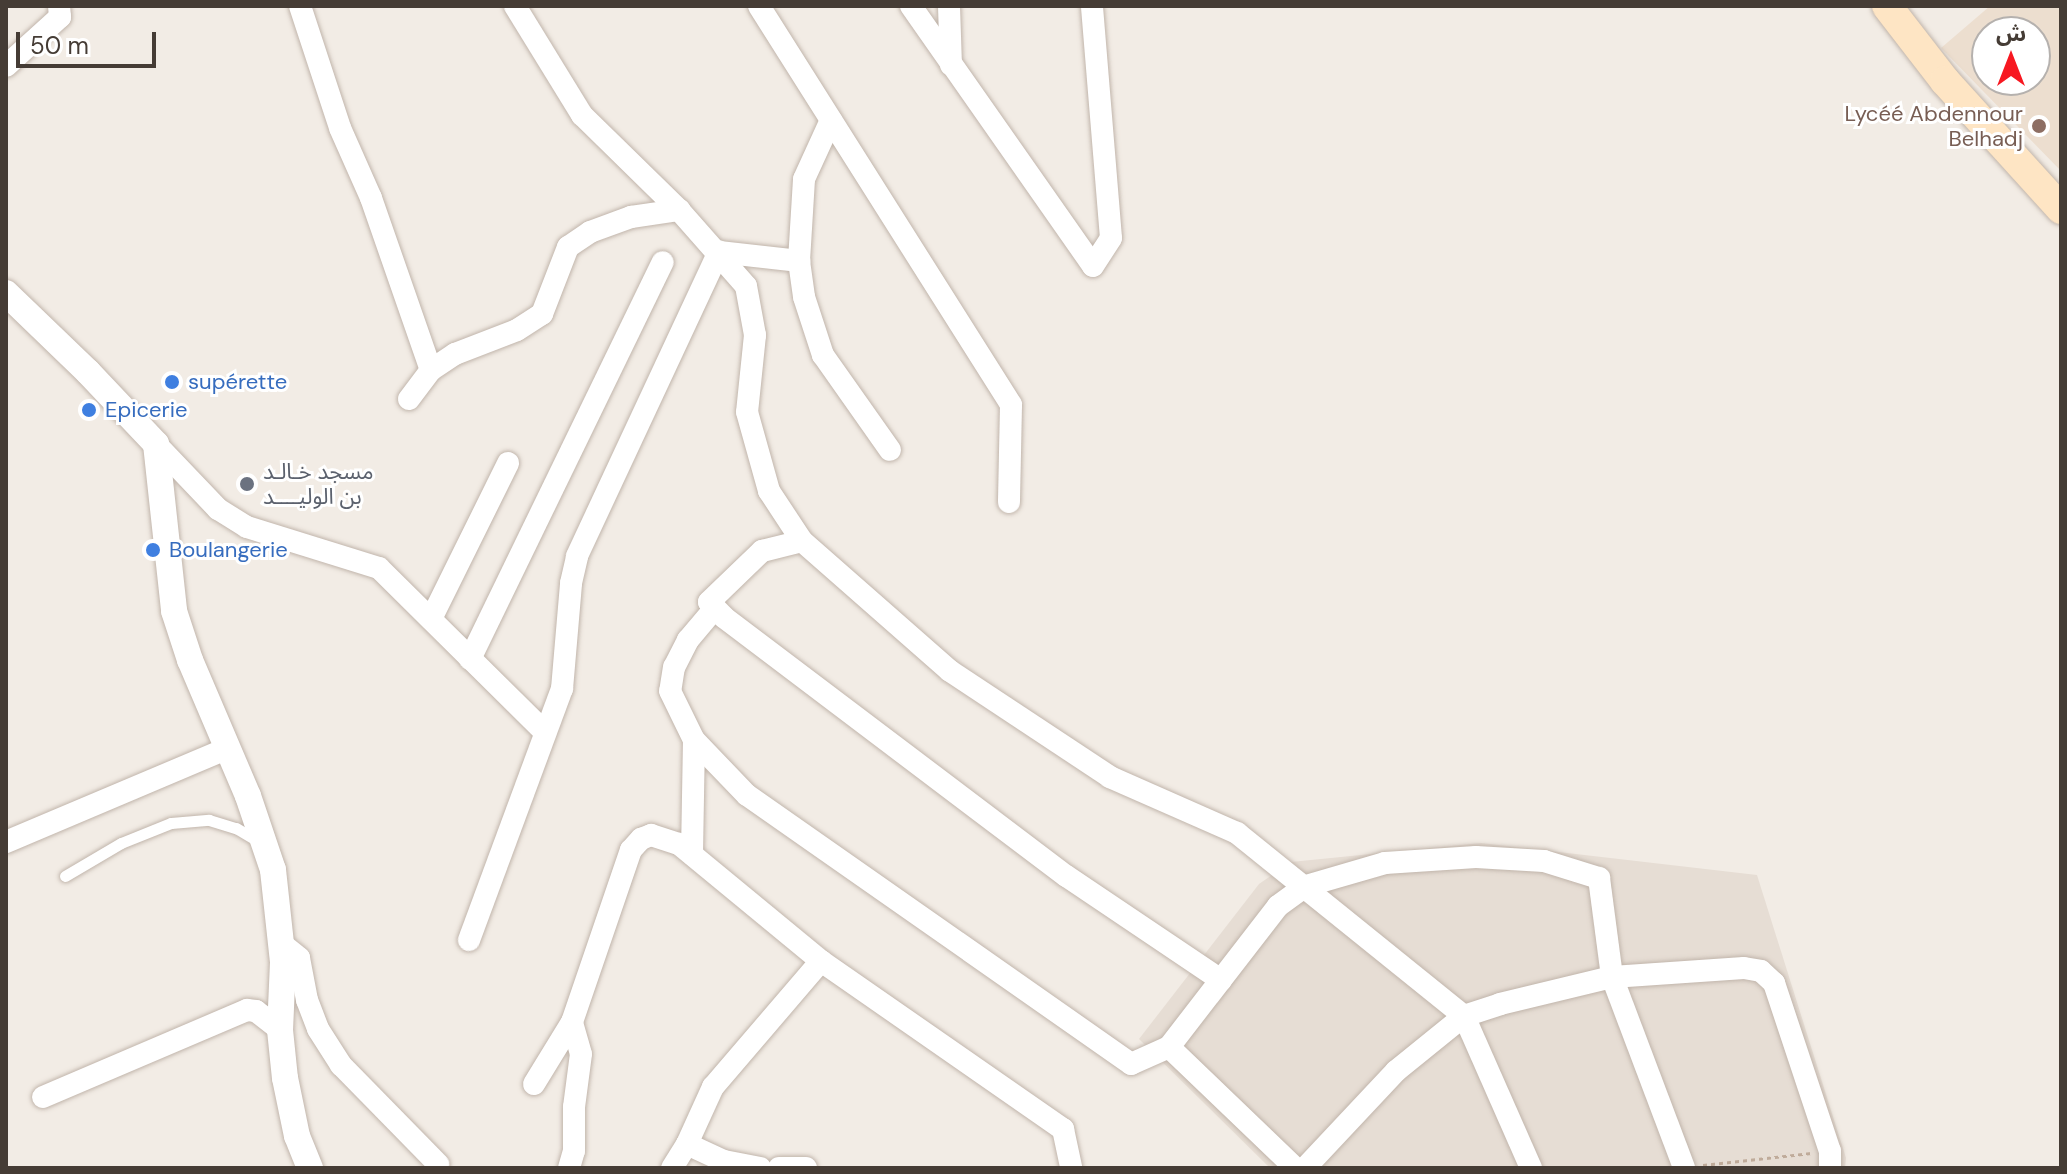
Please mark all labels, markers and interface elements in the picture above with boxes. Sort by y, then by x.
scale bar [20,16,160,66]
north arrow [1971,16,2051,96]
text: ش [1996,19,2026,48]
text: 50 m [30,30,89,61]
place label: Lycéé Abdennour Belhadj [1844,100,2023,152]
marker: Lycéé Abdennour Belhadj [2030,117,2048,135]
place label: supérette [188,369,287,395]
marker: supérette [163,373,181,391]
place label: Epicerie [105,397,187,423]
marker: Epicerie [80,401,98,419]
place label: مسجد خـالـد بن الوليــــد [263,458,373,510]
marker: مسجد خـالـد بن الوليــــد [238,475,256,493]
place label: Boulangerie [169,537,288,563]
marker: Boulangerie [144,541,162,559]

